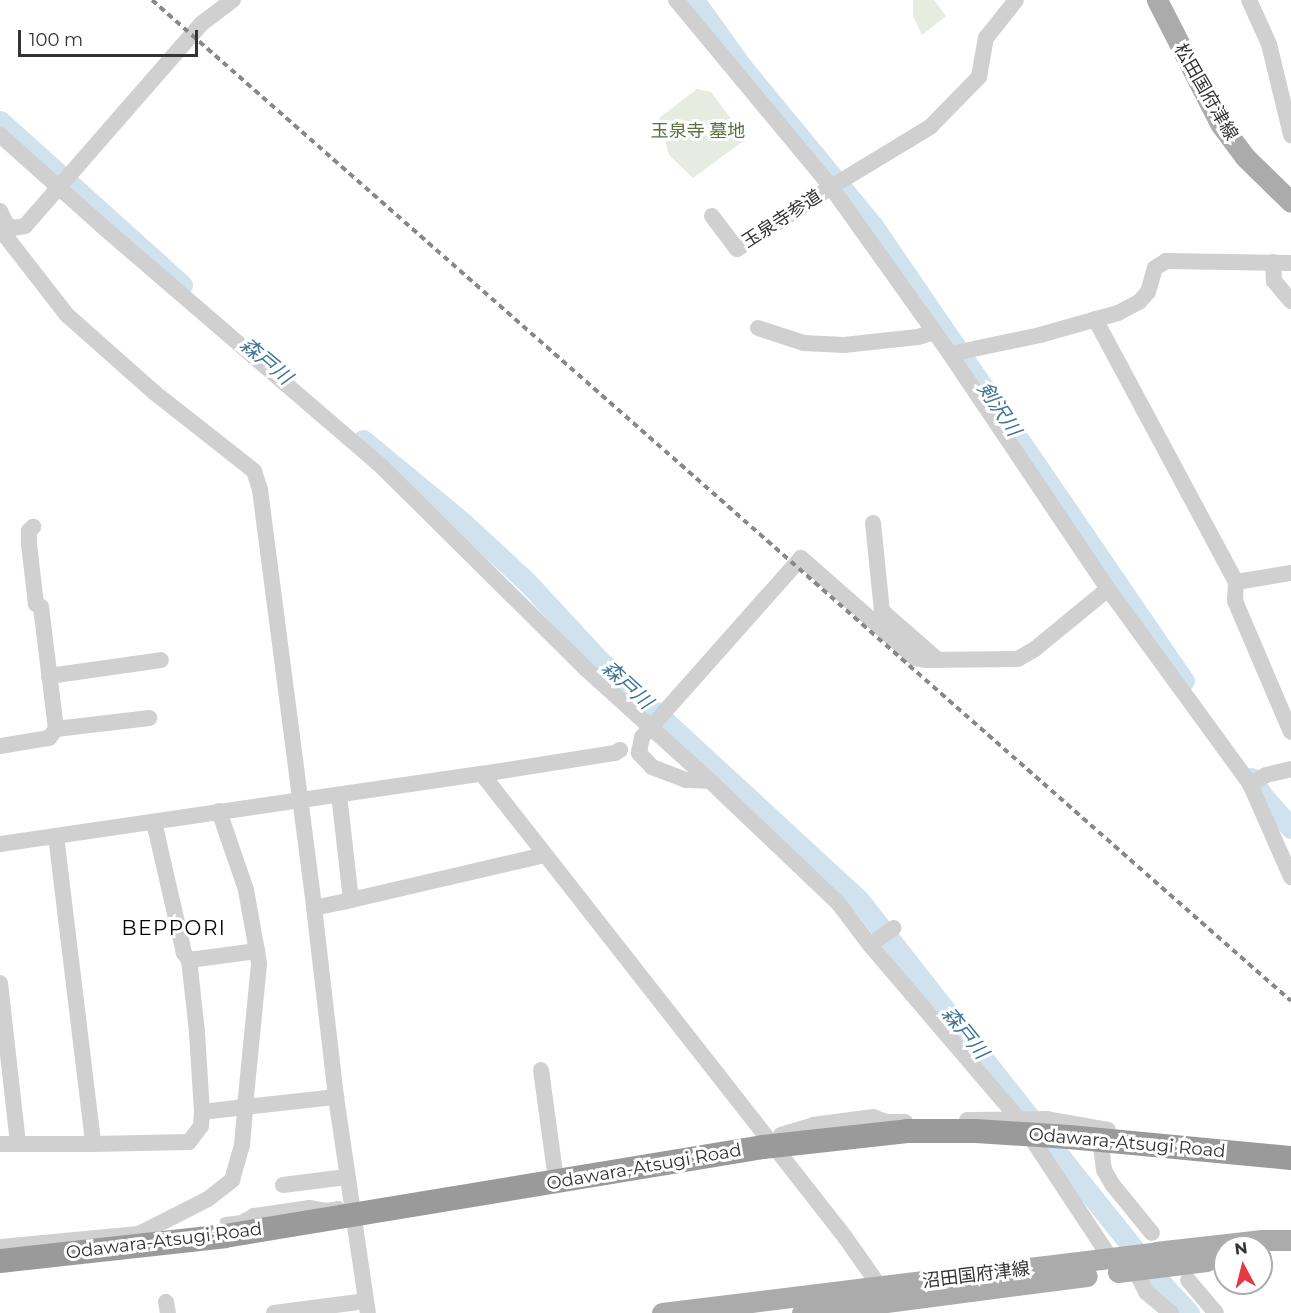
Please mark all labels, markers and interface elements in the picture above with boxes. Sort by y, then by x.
scale bar [21,18,201,56]
text: 100 m [29,29,83,51]
street label: 松田国府津線 [1170,40,1242,144]
park label: 玉泉寺 墓地 [651,120,745,142]
street label: 玉泉寺参道 [738,185,826,253]
water label: 森戸川 [235,333,297,389]
water label: 剣沢川 [972,377,1026,441]
water label: 森戸川 [597,656,657,714]
district label: BEPPORI [122,916,226,940]
water label: 森戸川 [937,1002,993,1064]
street label: Odawara-Atsugi Road [1028,1124,1226,1162]
street label: Odawara-Atsugi Road [545,1139,743,1195]
street label: Odawara-Atsugi Road [65,1218,263,1264]
north arrow [1213,1235,1273,1295]
text: N [1233,1238,1249,1259]
street label: 沼田国府津線 [921,1258,1031,1292]

